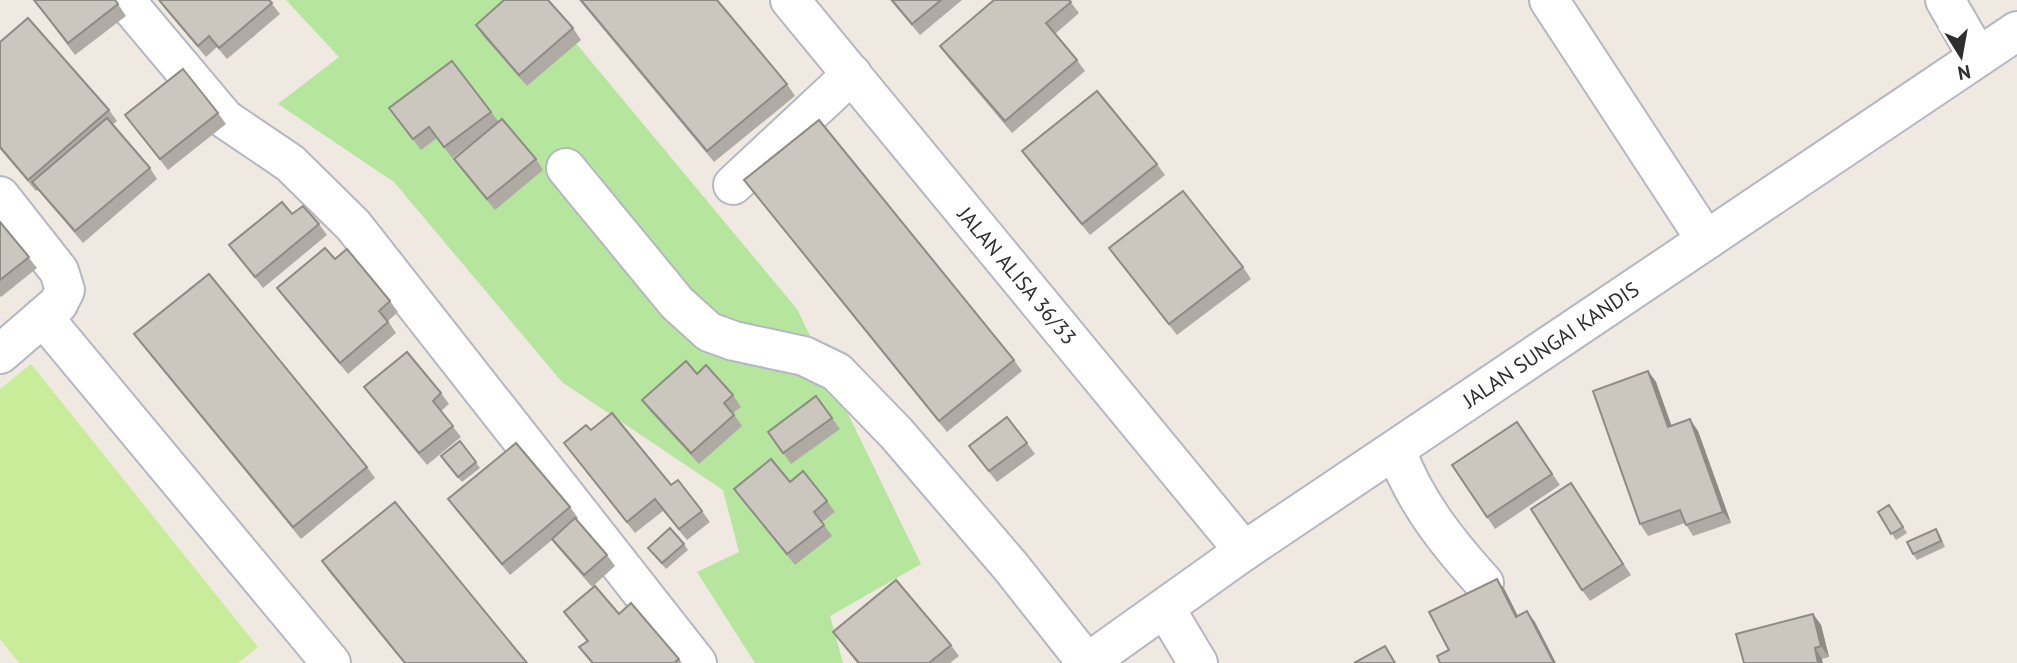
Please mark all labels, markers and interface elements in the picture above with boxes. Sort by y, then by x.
north arrow [1926,21,1996,91]
text: N [1956,60,1973,86]
street label: JALAN ALISA 36/33 [951,201,1083,350]
street label: JALAN SUNGAI KANDIS [1457,276,1644,414]

